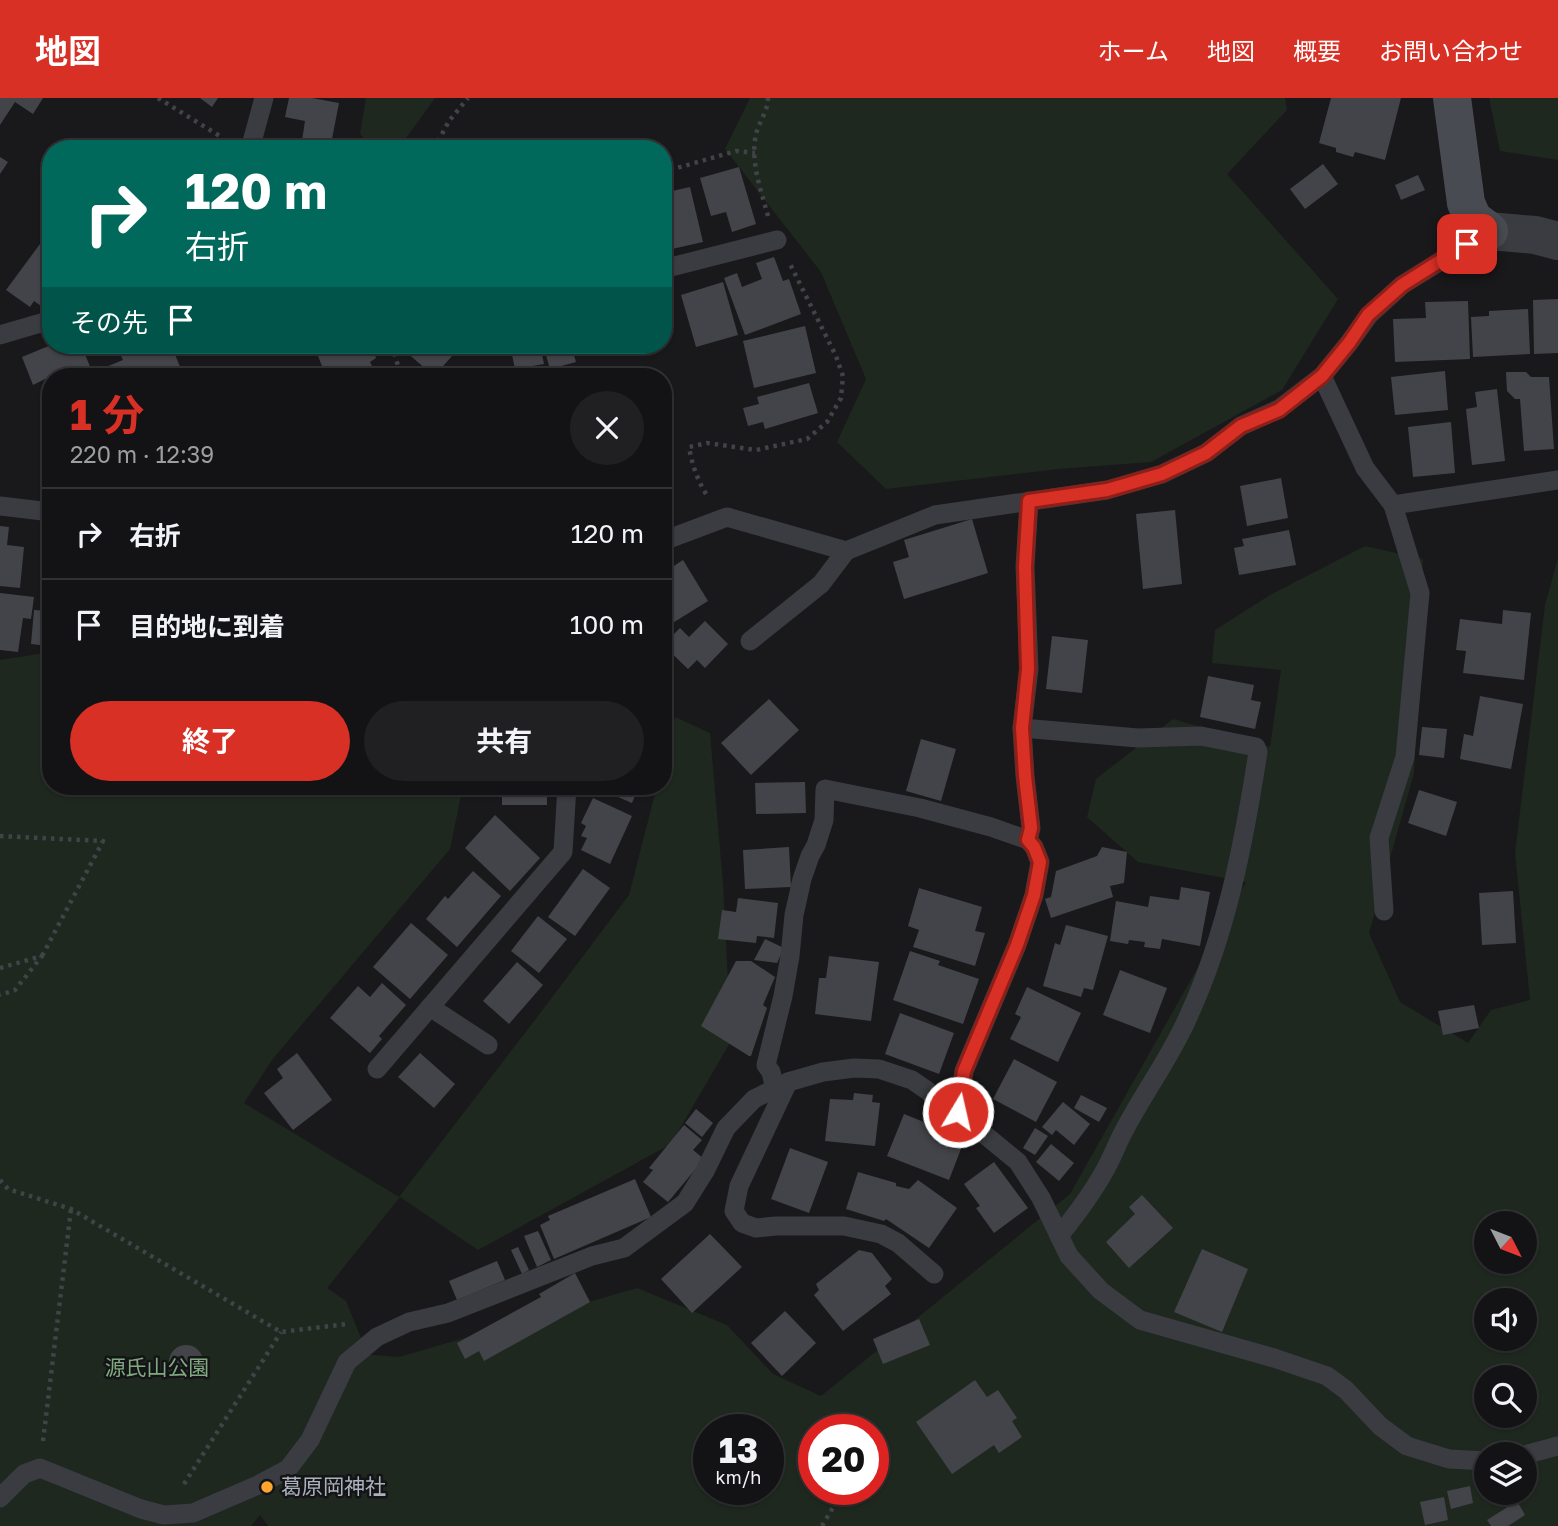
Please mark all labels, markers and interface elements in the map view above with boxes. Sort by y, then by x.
text: 地図 [35,31,101,70]
text: ホーム [1098,36,1169,65]
text: 地図 [1207,36,1255,65]
text: 概要 [1293,36,1341,65]
text: お問い合わせ [1379,36,1523,65]
text: 120 m [185,161,327,220]
icon: right [70,168,161,259]
pin [1437,214,1497,274]
icon: arrive [1448,225,1486,263]
text: 右折 [185,227,249,265]
icon: arrive [162,301,200,339]
text: その先 [70,307,148,338]
text: 1 分 [70,389,144,439]
button: close [570,391,644,465]
text: 220 m · 12:39 [70,440,214,468]
icon: right [70,515,108,553]
text: 120 m [571,518,644,549]
text: 右折 [129,520,181,551]
icon: arrive [70,606,108,644]
text: 100 m [570,609,644,640]
text: 目的地に到着 [129,611,285,642]
button: 終了 [70,701,350,781]
button: 共有 [364,701,644,781]
position arrow [921,1075,995,1149]
north arrow [1474,1211,1536,1274]
map controls [1474,1211,1537,1505]
button: sound [1474,1288,1537,1351]
park label: 源氏山公園 [105,1354,210,1380]
button: search [1474,1365,1537,1428]
speed limit sign: 20 [798,1414,889,1505]
text: 13 [719,1429,758,1471]
button: layers [1474,1442,1537,1505]
text: km/h [716,1466,761,1488]
place label: 葛原岡神社 [281,1473,386,1499]
marker: 葛原岡神社 [259,1479,275,1495]

